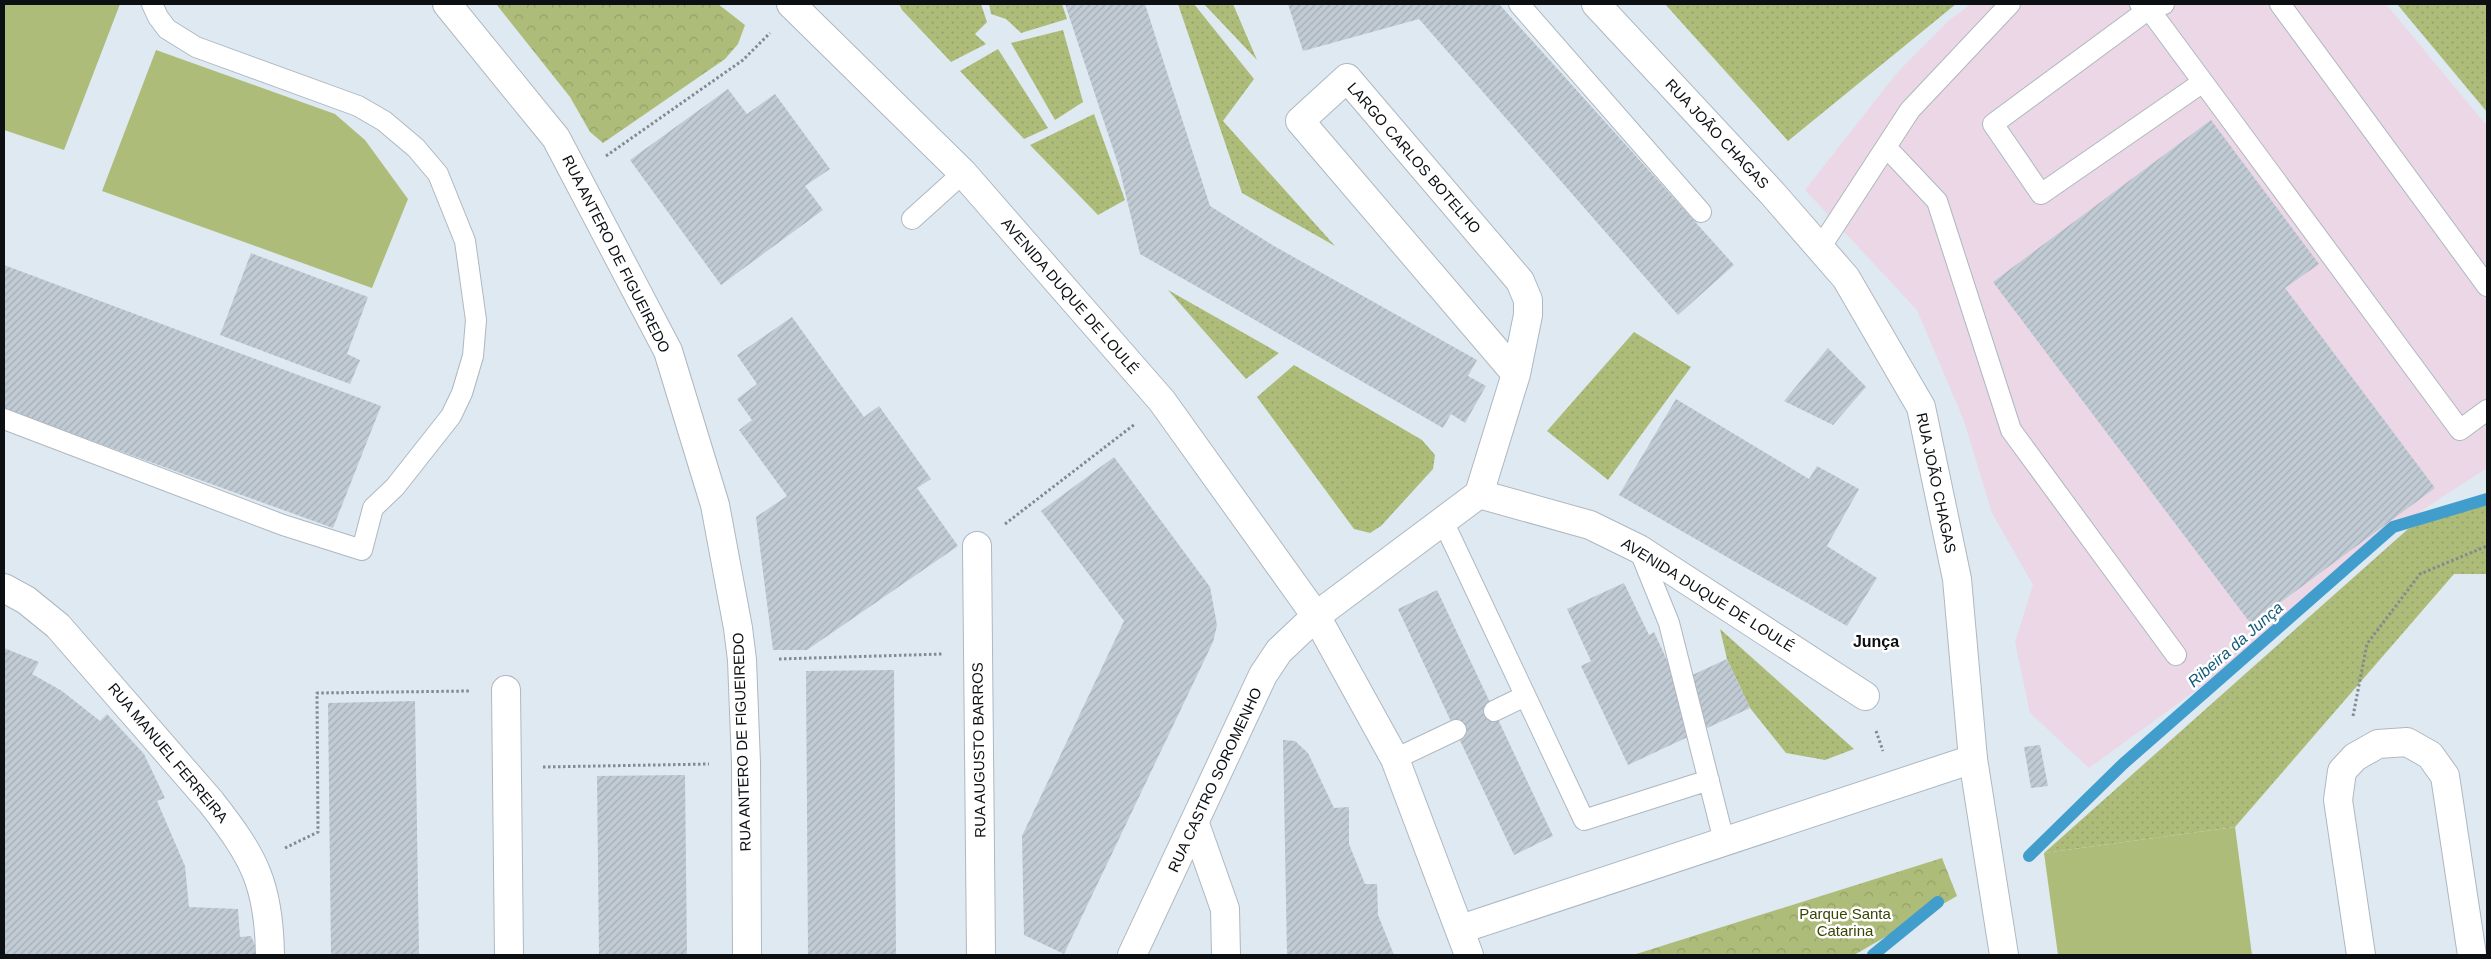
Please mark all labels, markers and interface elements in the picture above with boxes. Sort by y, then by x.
street label: RUA JOÃO CHAGAS [1662,75,1772,192]
street label: LARGO CARLOS BOTELHO [1344,79,1485,237]
street label: RUA ANTERO DE FIGUEIREDO [559,152,674,355]
street label: AVENIDA DUQUE DE LOULÉ [998,214,1143,377]
street label: RUA JOÃO CHAGAS [1913,411,1960,555]
street label: AVENIDA DUQUE DE LOULÉ [1619,534,1798,655]
water label: Ribeira da Junça [2184,599,2286,690]
street label: RUA ANTERO DE FIGUEIREDO [729,632,754,852]
district label: Junça [1853,633,1899,650]
street label: RUA AUGUSTO BARROS [968,662,989,838]
street label: RUA MANUEL FERREIRA [105,679,232,826]
street label: RUA CASTRO SOROMENHO [1164,685,1265,875]
park label: Parque Santa Catarina [1799,905,1892,939]

